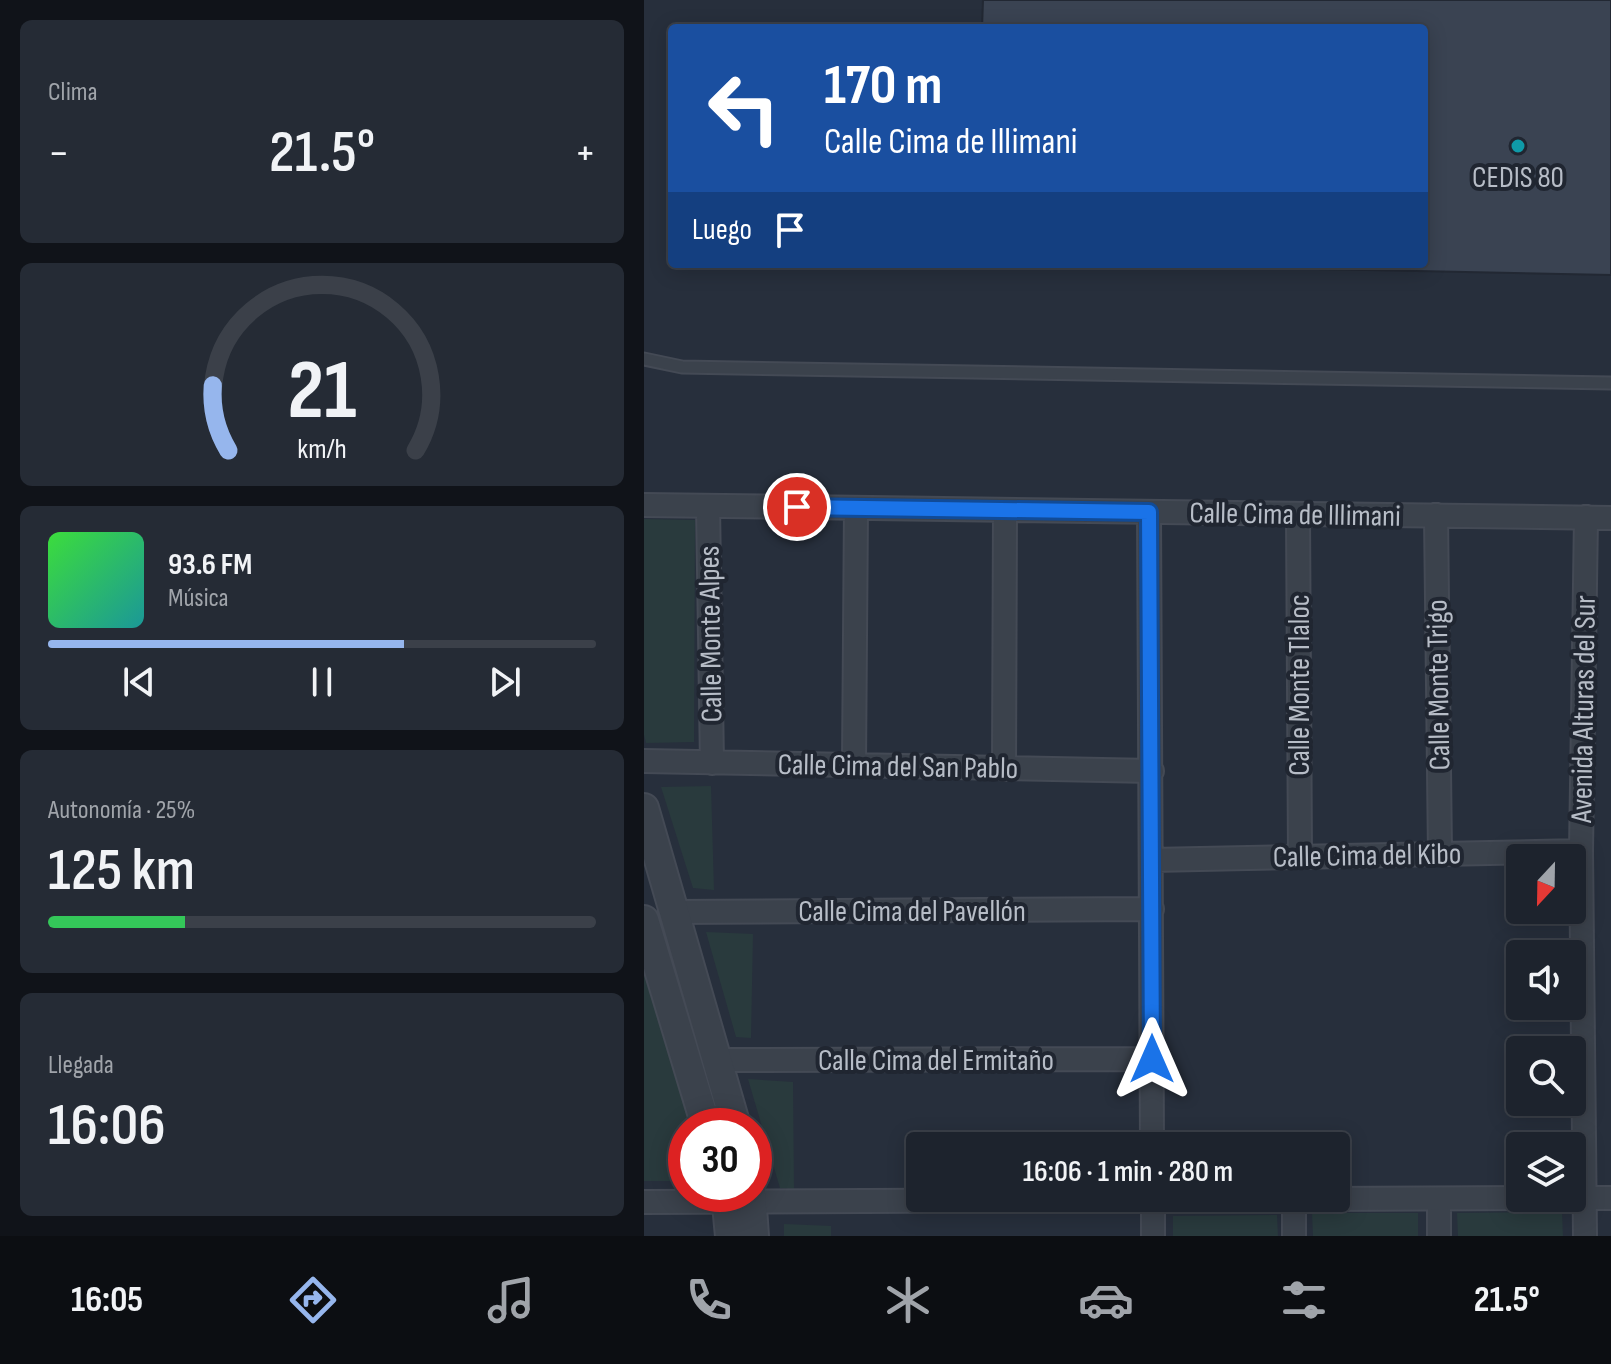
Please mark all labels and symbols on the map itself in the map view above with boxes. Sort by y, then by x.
marker: CEDIS 80 [1509,137,1527,155]
place label: CEDIS 80 [1472,160,1564,196]
pin [763,473,831,541]
street label: Calle Cima de Illimani [1189,495,1401,535]
street label: Calle Monte Alpes [691,545,731,723]
street label: Calle Monte Tlaloc [1282,594,1318,776]
street label: Avenida Alturas del Sur [1564,594,1604,824]
street label: Calle Monte Trigo [1420,599,1458,771]
street label: Calle Cima del San Pablo [777,747,1019,787]
street label: Calle Cima del Kibo [1273,836,1461,876]
north arrow [1506,844,1586,924]
street label: Calle Cima del Pavellón [798,894,1026,930]
position arrow [1110,1017,1194,1101]
street label: Calle Cima del Ermitaño [818,1043,1054,1079]
speed limit sign: 30 [668,1108,772,1212]

